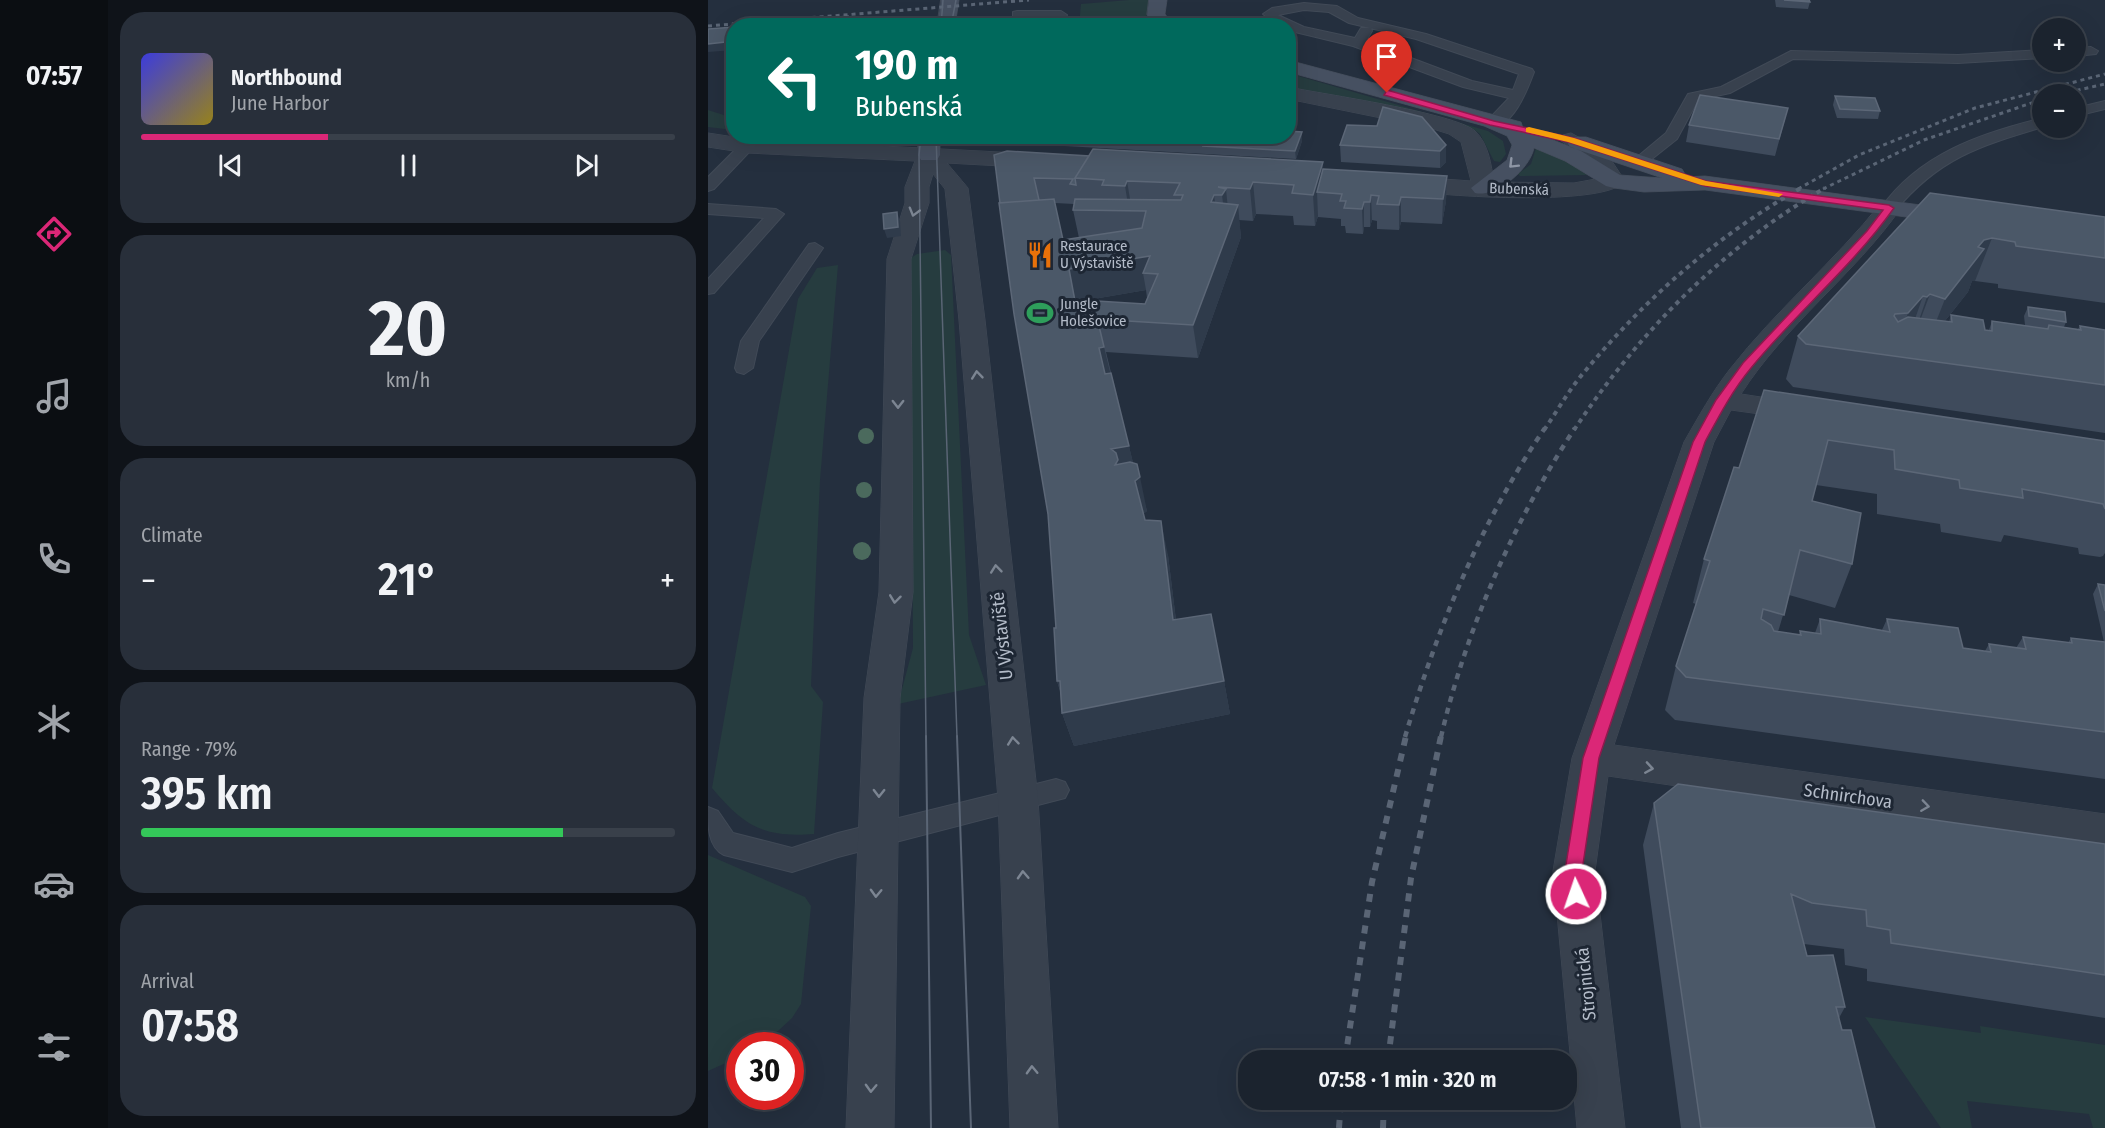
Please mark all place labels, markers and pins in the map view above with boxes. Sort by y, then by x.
pin [1361,31,1412,93]
place label: Restaurace U Výstaviště [1060,237,1134,272]
restaurant icon: Restaurace U Výstaviště [1025,240,1055,270]
place label: Jungle Holešovice [1060,295,1127,330]
sports icon: Jungle Holešovice [1025,298,1055,328]

